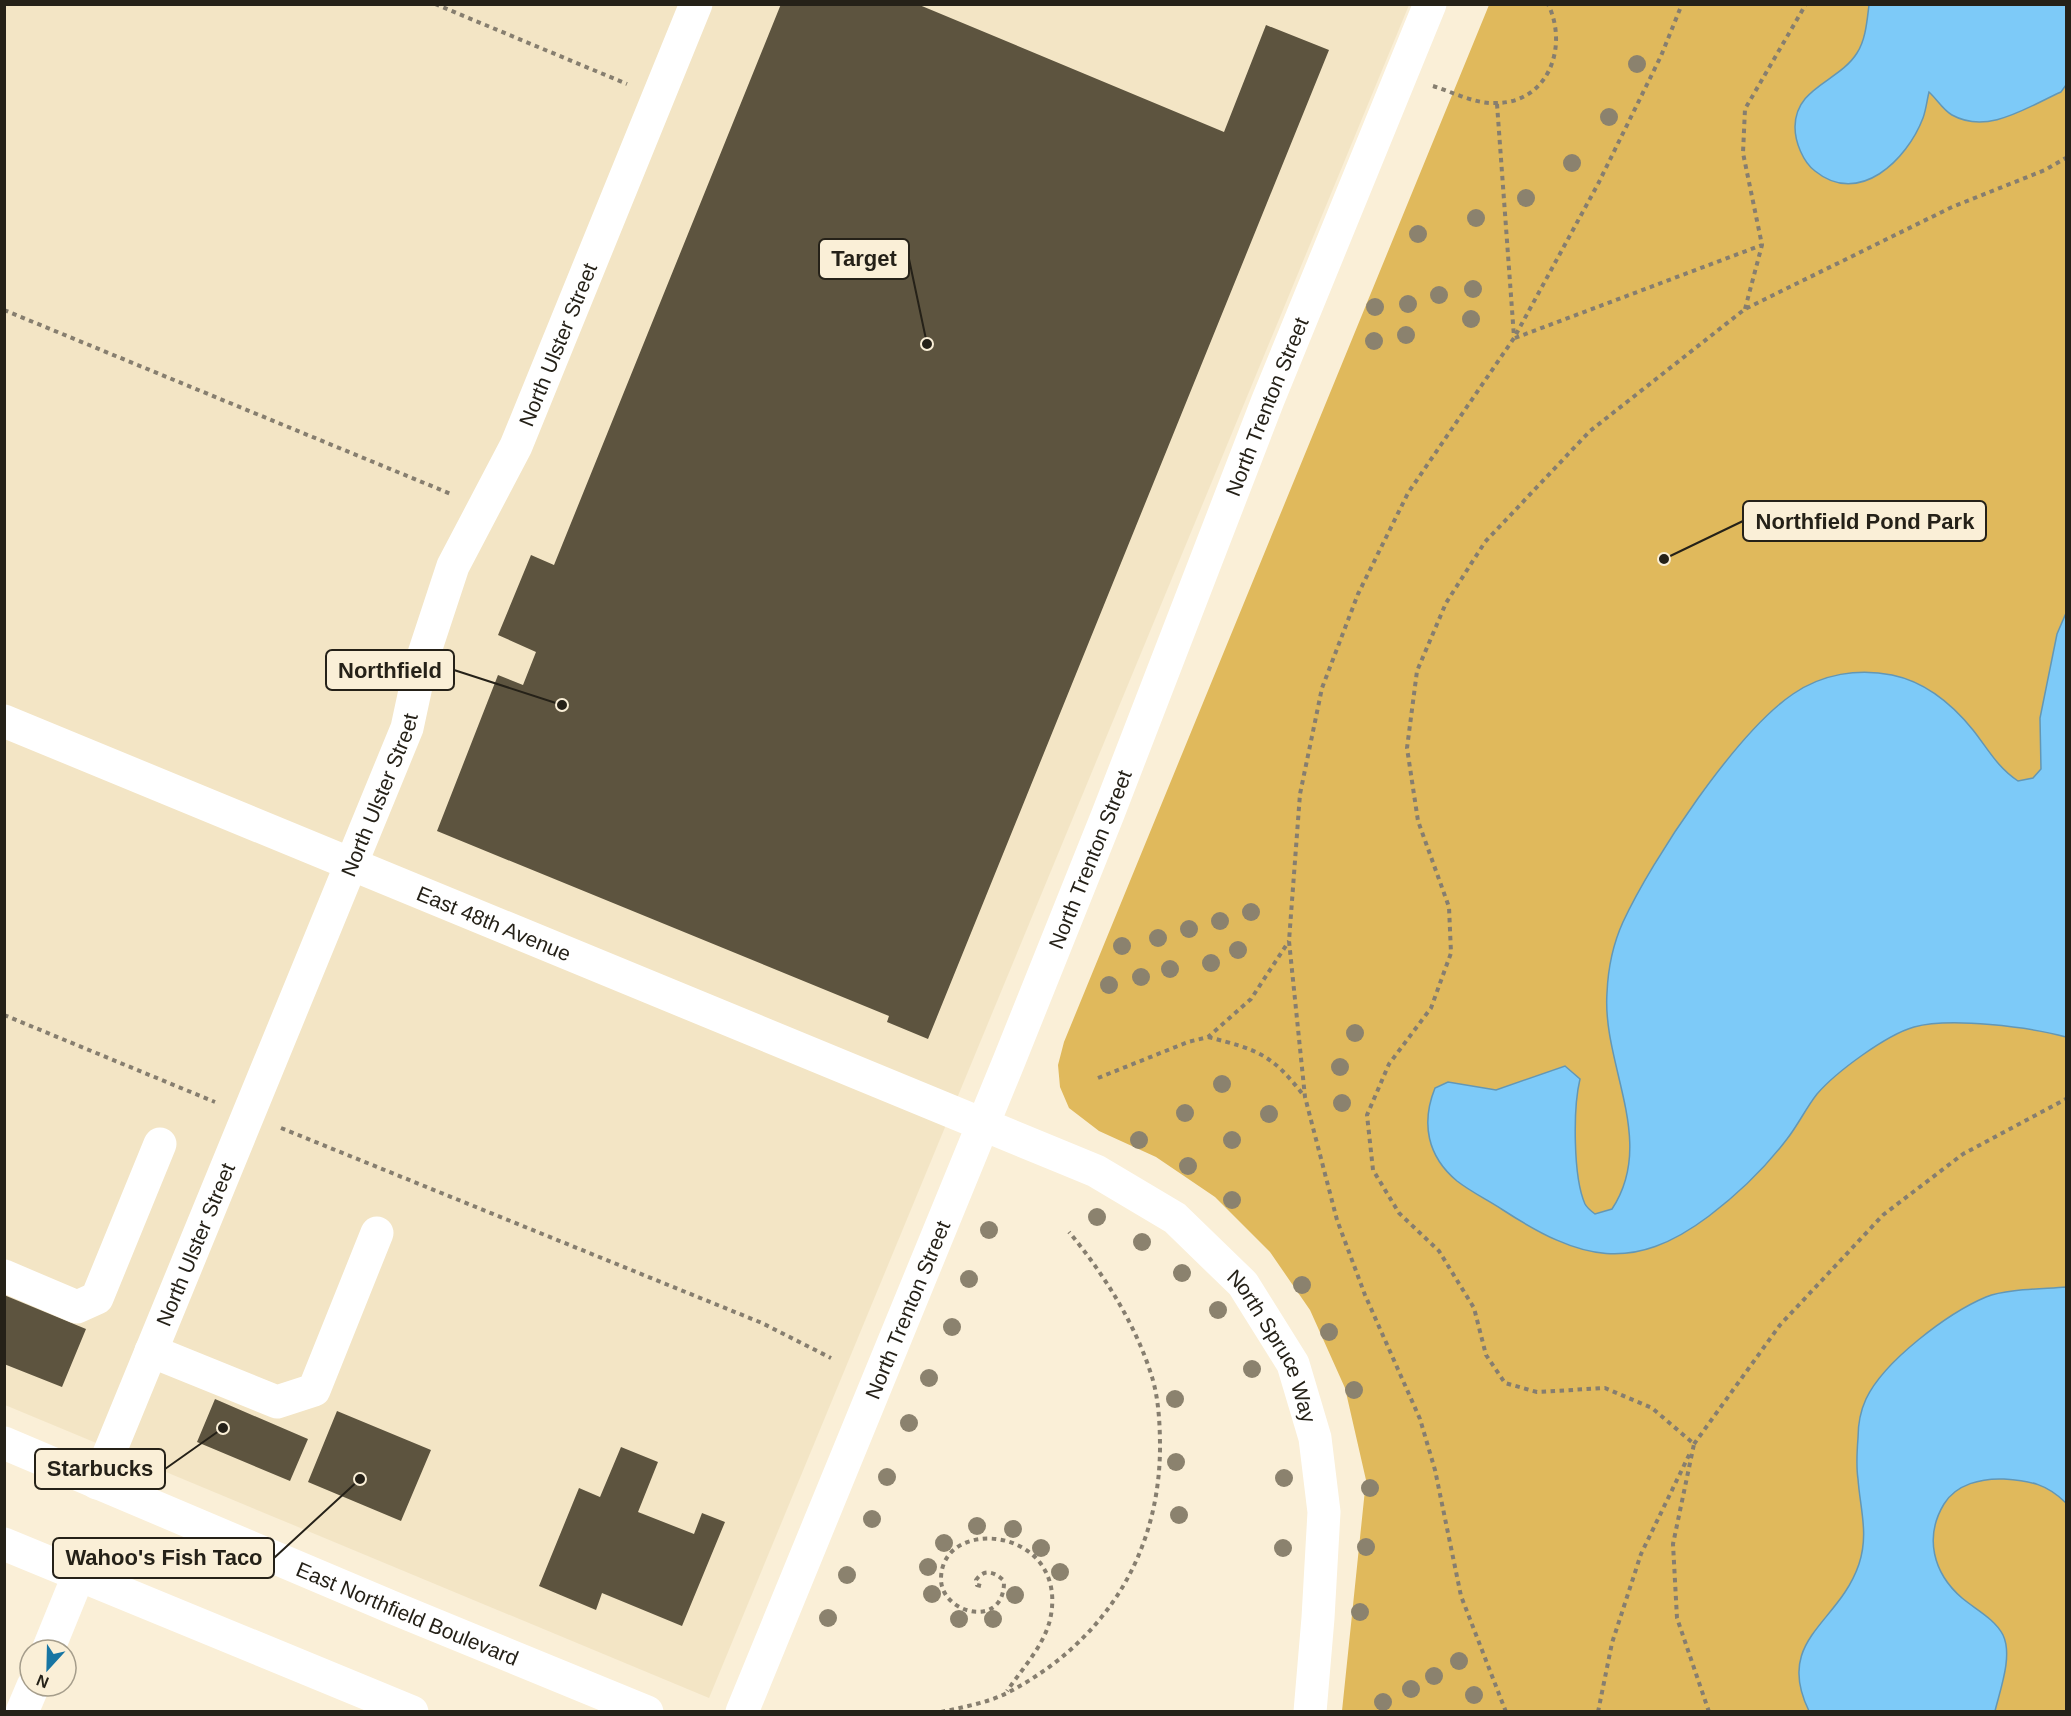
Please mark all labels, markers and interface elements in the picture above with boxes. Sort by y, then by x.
callout: Target [819,239,909,279]
text: Target [831,246,897,271]
street label: North Ulster Street [514,259,601,429]
street label: North Trenton Street [1221,313,1312,499]
callout: Northfield Pond Park [1743,501,1986,541]
text: Northfield Pond Park [1756,509,1975,534]
callout: Northfield [326,650,454,690]
text: Northfield [338,658,442,683]
street label: North Ulster Street [336,711,421,880]
street label: North Trenton Street [1044,766,1136,952]
street label: East 48th Avenue [414,881,574,965]
street label: North Ulster Street [151,1159,239,1329]
street label: North Trenton Street [860,1217,954,1402]
street label: North Spruce Way [1223,1264,1321,1426]
callout: Starbucks [35,1449,165,1489]
text: Starbucks [47,1456,153,1481]
callout: Wahoo's Fish Taco [53,1538,274,1578]
text: Wahoo's Fish Taco [65,1545,263,1570]
street label: East Northfield Boulevard [293,1557,522,1670]
north arrow [18,1638,78,1698]
text: N [34,1671,51,1691]

